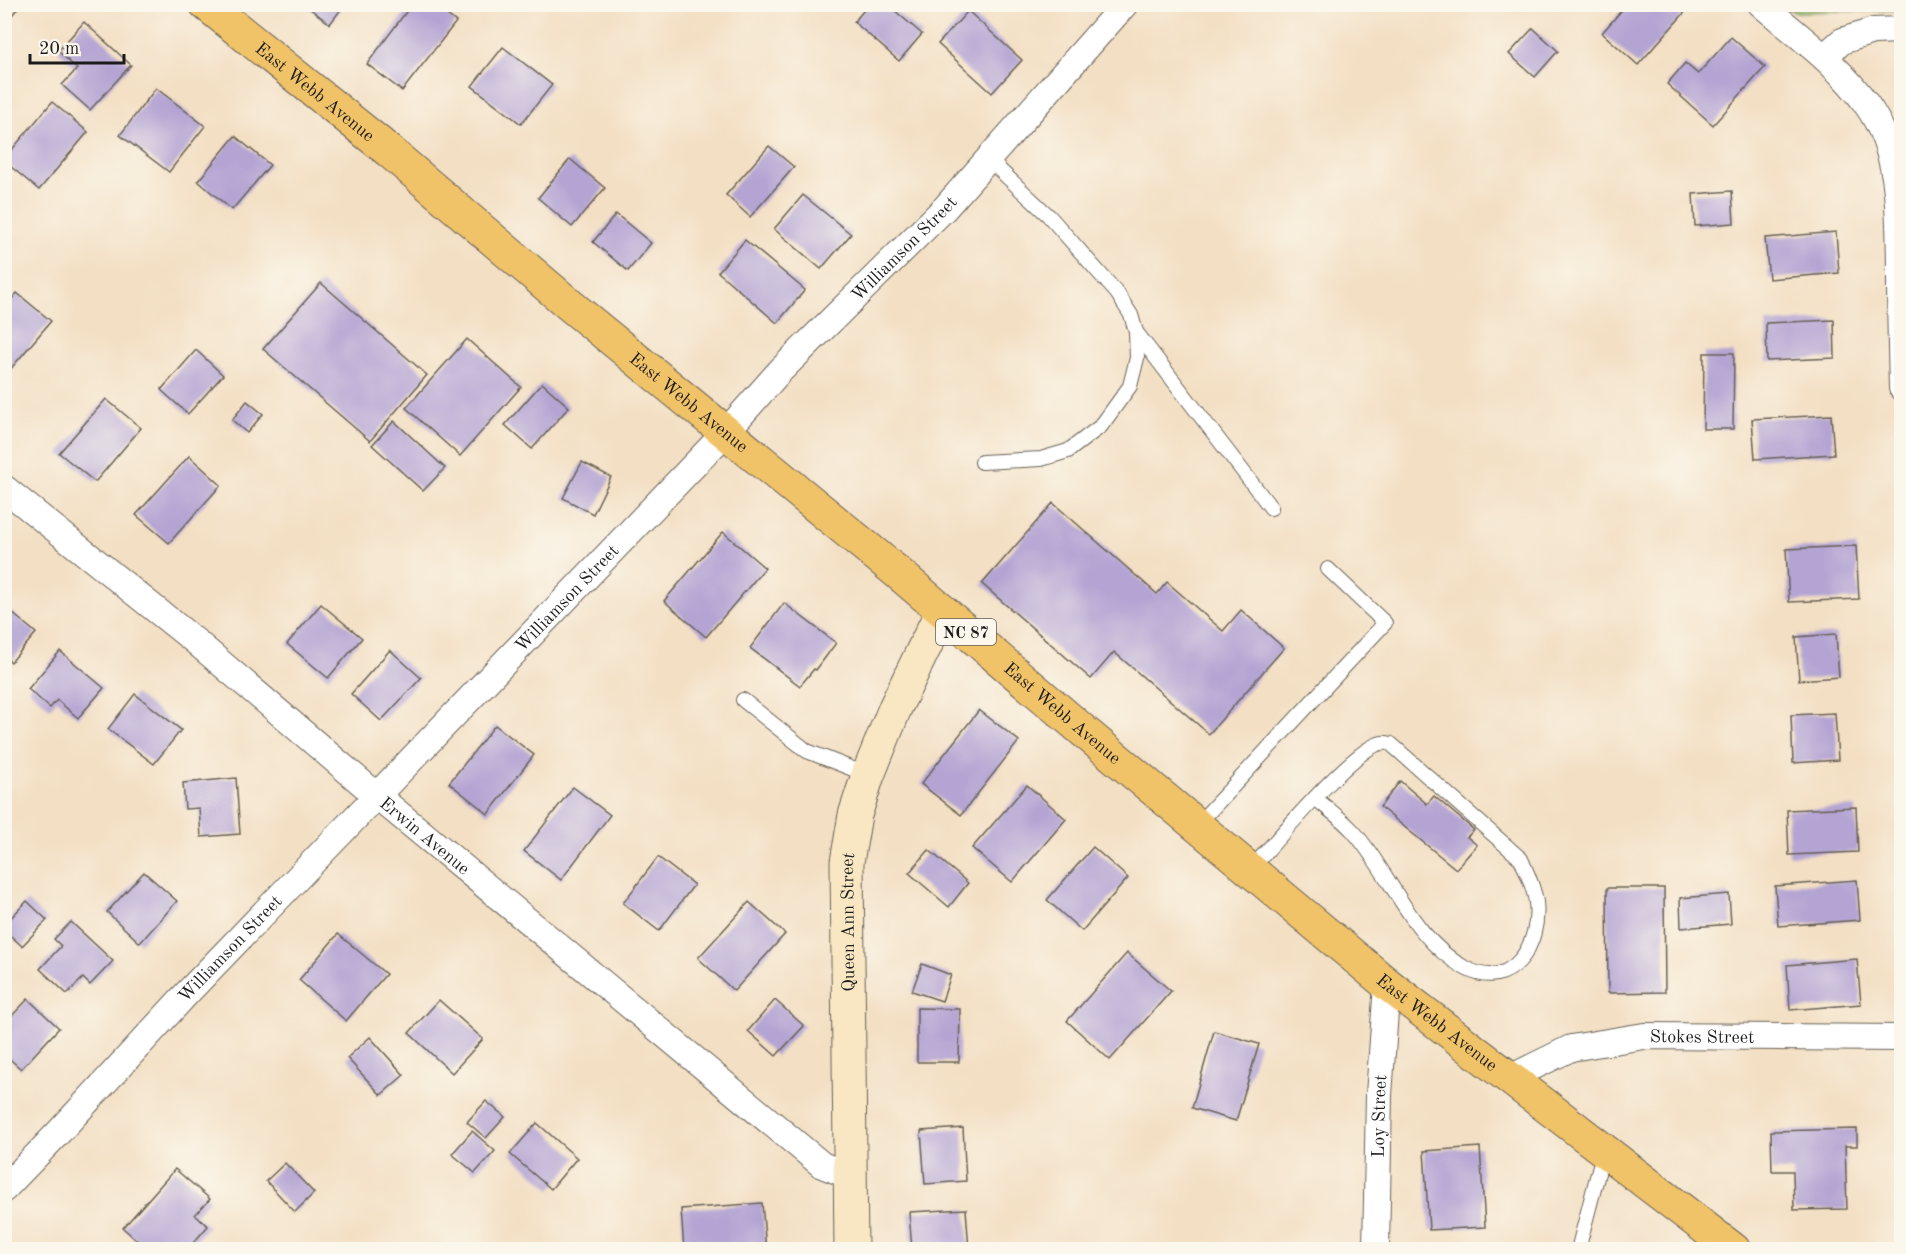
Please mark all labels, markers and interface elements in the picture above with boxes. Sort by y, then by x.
scale bar [30,27,124,65]
street label: East Webb Avenue [252,39,377,145]
text: 20 m [39,40,79,58]
street label: Williamson Street [848,193,961,305]
street label: East Webb Avenue [626,350,751,456]
street label: Williamson Street [512,542,622,656]
road number: NC 87 [936,619,996,645]
street label: East Webb Avenue [1000,659,1124,768]
street label: Erwin Avenue [376,794,473,879]
street label: Queen Ann Street [839,851,858,992]
street label: Williamson Street [176,892,286,1006]
street label: East Webb Avenue [1373,971,1500,1075]
street label: Stokes Street [1650,1028,1754,1047]
street label: Loy Street [1370,1074,1390,1158]

